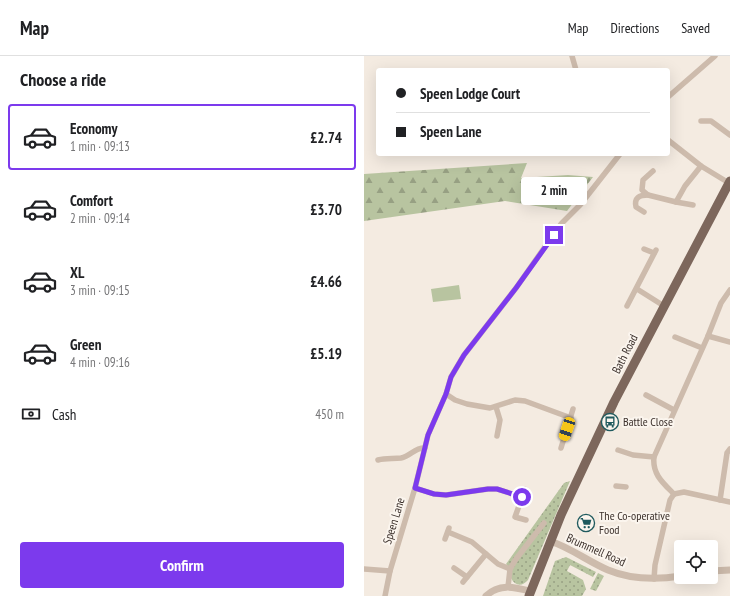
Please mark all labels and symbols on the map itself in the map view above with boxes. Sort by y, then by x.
callout: 2 min [521,177,587,205]
route end [545,226,563,244]
street label: Bath Road [608,332,641,376]
bus stop icon: Battle Close [600,412,620,432]
place label: Battle Close [623,414,673,429]
car [557,416,577,442]
route start [513,488,531,506]
street label: Speen Lane [379,496,408,546]
place label: The Co-operative Food [599,508,670,537]
supermarket icon: The Co-operative Food [576,513,596,533]
street label: Brummell Road [564,530,628,569]

